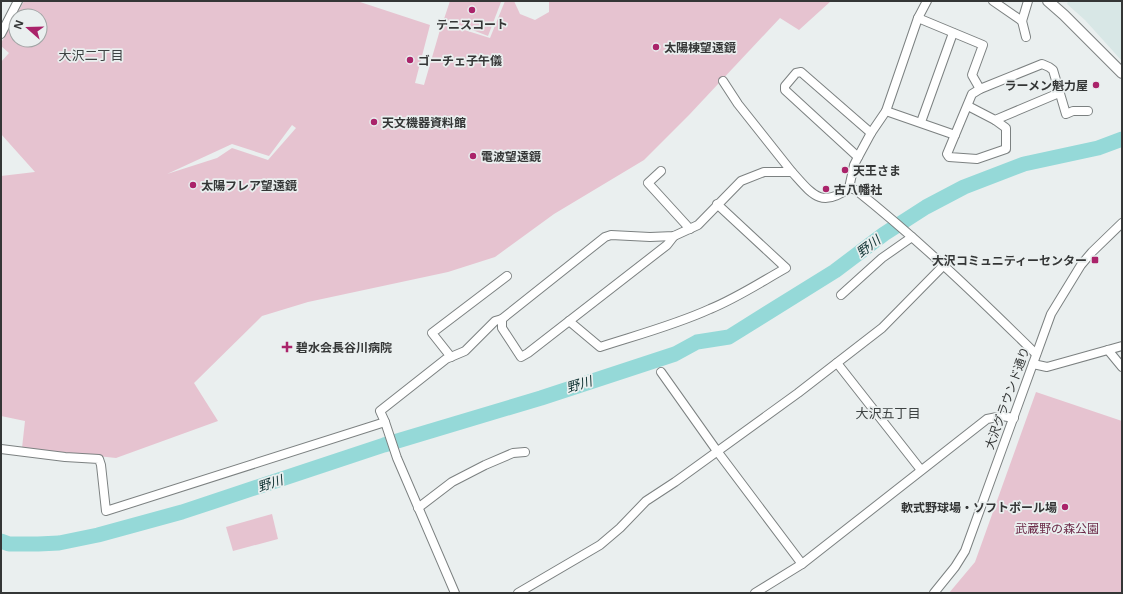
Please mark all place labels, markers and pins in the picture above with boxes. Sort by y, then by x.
marker: テニスコート [467,5,477,15]
place label: テニスコート [436,16,508,33]
place label: 太陽棟望遠鏡 [664,39,736,56]
marker: 太陽棟望遠鏡 [651,42,661,52]
place label: ゴーチェ子午儀 [418,52,502,69]
marker: ゴーチェ子午儀 [405,55,415,65]
place label: ラーメン魁力屋 [1004,77,1088,94]
marker: ラーメン魁力屋 [1091,80,1101,90]
place label: 天文機器資料館 [382,114,466,131]
marker: 天文機器資料館 [369,117,379,127]
place label: 電波望遠鏡 [481,148,541,165]
marker: 電波望遠鏡 [468,151,478,161]
place label: 天王さま [853,162,901,179]
marker: 天王さま [840,165,850,175]
place label: 太陽フレア望遠鏡 [201,177,297,194]
marker: 太陽フレア望遠鏡 [188,180,198,190]
place label: 古八幡社 [834,181,882,198]
marker: 古八幡社 [821,184,831,194]
place label: 大沢コミュニティーセンター [932,252,1087,269]
marker: 大沢コミュニティーセンター [1090,255,1100,265]
place label: 碧水会長谷川病院 [296,339,392,356]
marker: 碧水会長谷川病院 [281,341,293,353]
place label: 軟式野球場・ソフトボール場 [901,499,1057,516]
marker: 軟式野球場・ソフトボール場 [1060,502,1070,512]

